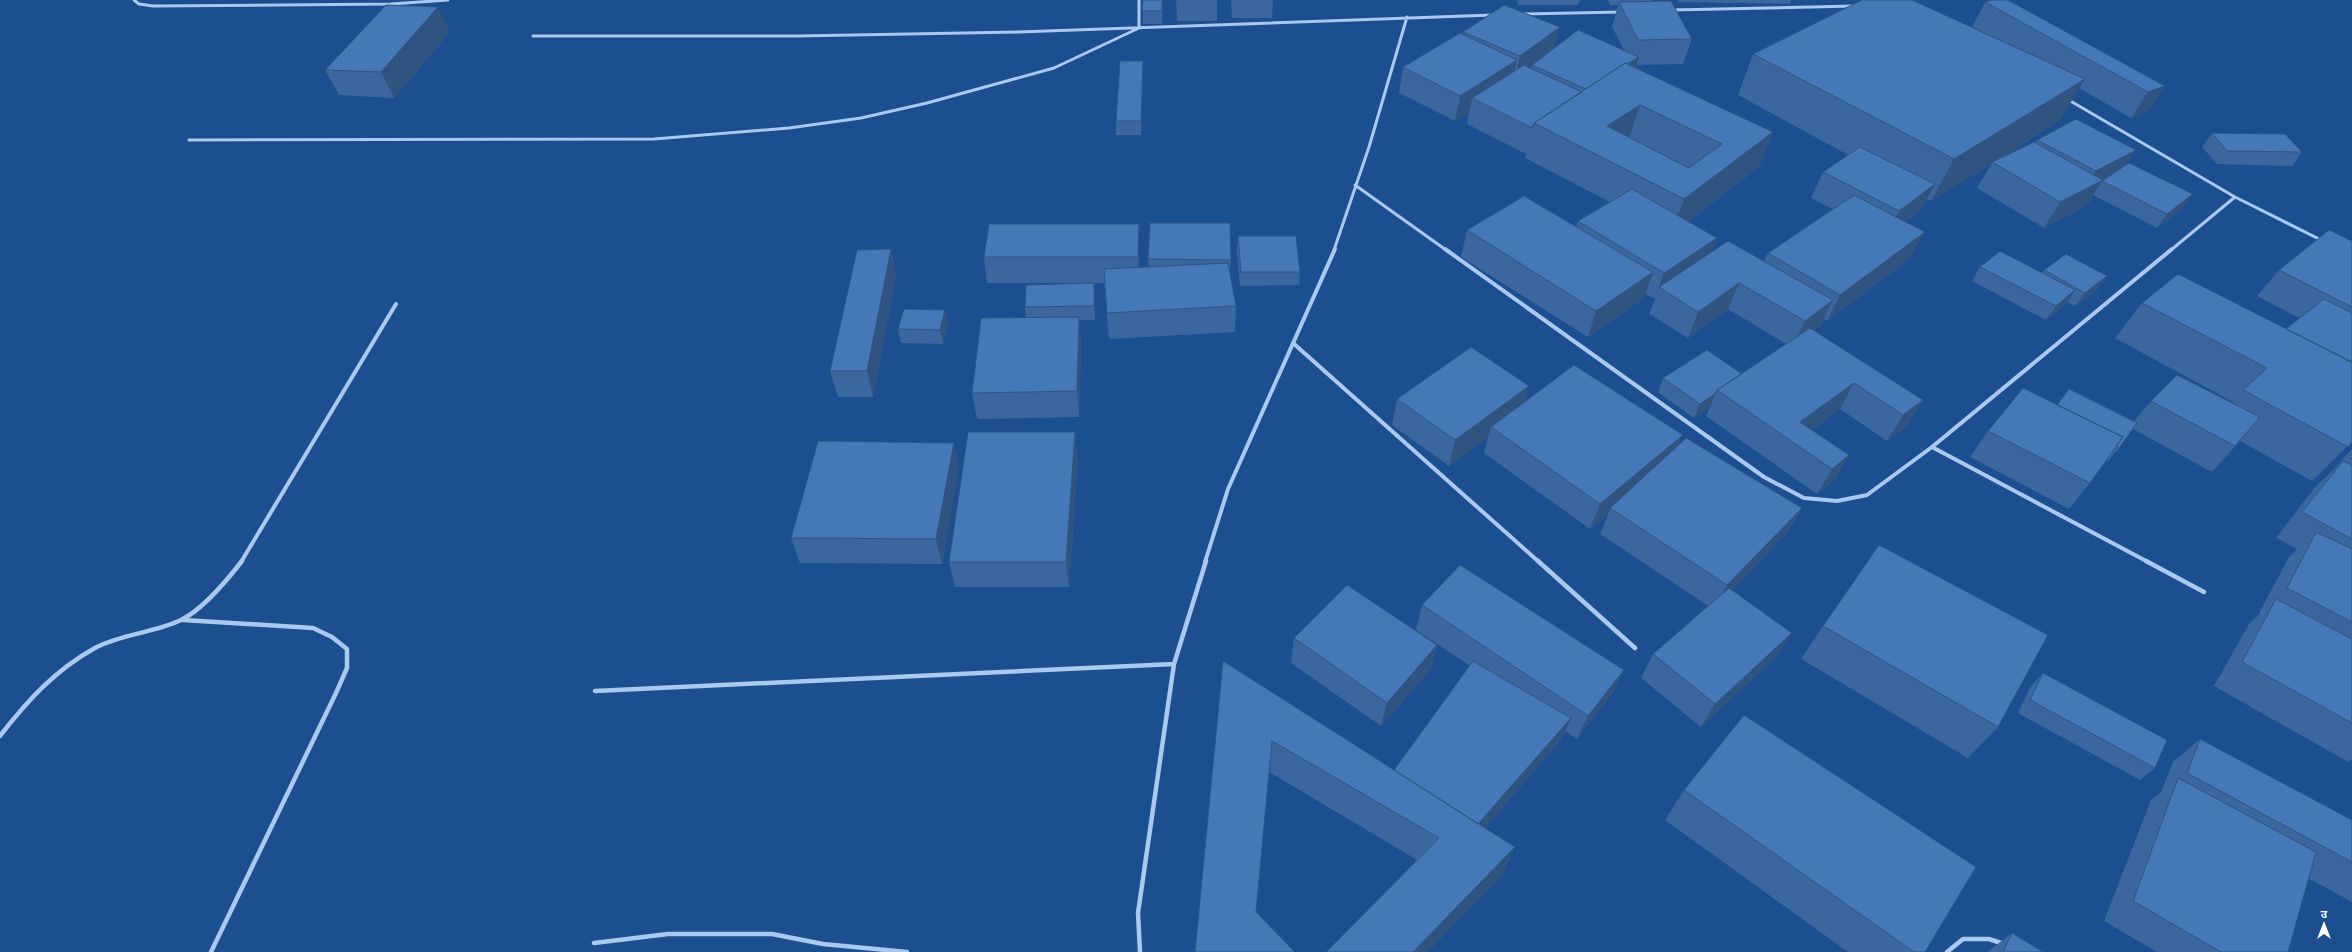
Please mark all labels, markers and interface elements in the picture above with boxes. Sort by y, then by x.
north arrow [2304,904,2344,944]
text: उ [2321,908,2328,920]

